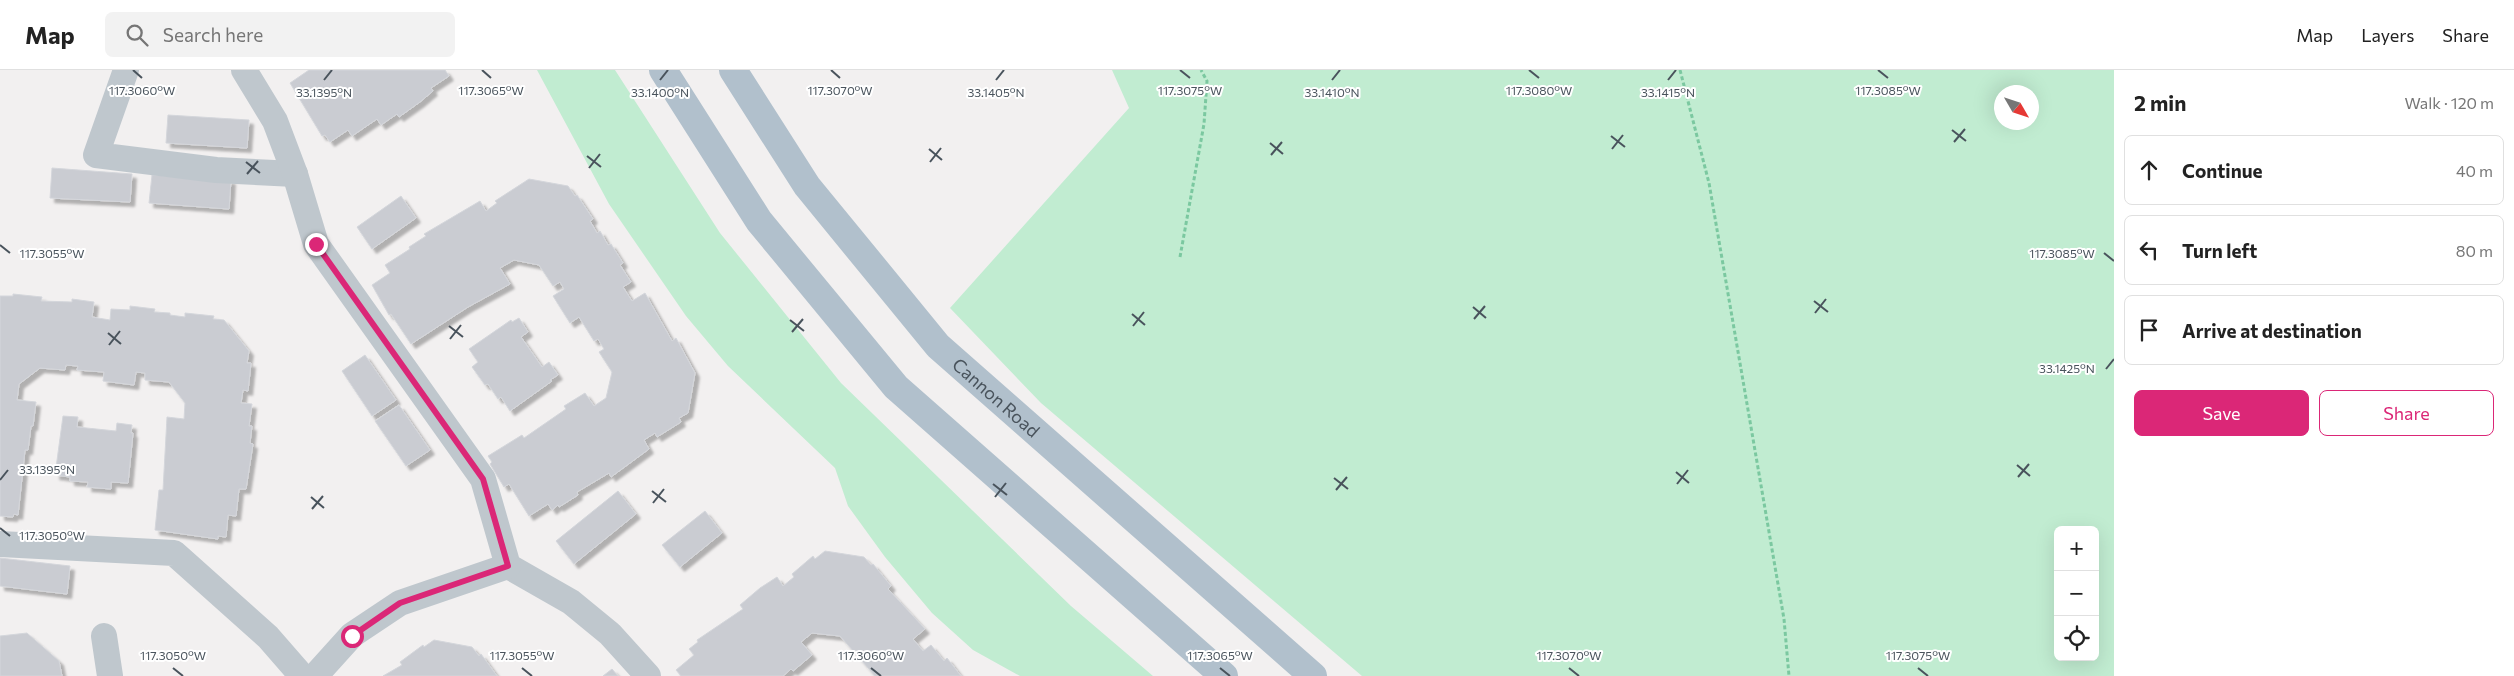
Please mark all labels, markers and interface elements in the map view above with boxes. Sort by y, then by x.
search box [105,12,455,57]
text: Map [25,20,75,49]
icon: search [123,21,151,49]
text: Search here [163,23,263,46]
text: Map [2296,24,2333,46]
text: Layers [2361,24,2414,46]
text: Share [2442,24,2489,46]
text: 117.3060°W [109,83,175,97]
text: 117.3065°W [458,83,524,97]
text: 117.3070°W [807,83,873,97]
text: 117.3075°W [1158,83,1222,97]
text: 117.3080°W [1506,83,1572,97]
text: 117.3085°W [1855,83,1921,97]
text: 33.1395°N [296,85,352,99]
text: 33.1400°N [631,85,689,99]
text: 33.1405°N [967,85,1025,99]
text: 33.1410°N [1305,85,1359,99]
text: 33.1415°N [1641,85,1695,99]
north arrow [1994,85,2039,130]
text: 2 min [2134,90,2186,115]
text: Walk · 120 m [2404,93,2494,112]
icon: ahead [2135,156,2163,184]
text: Continue [2182,159,2262,182]
text: 40 m [2456,161,2493,180]
route end [305,233,328,256]
icon: left [2135,236,2163,264]
text: Turn left [2182,239,2257,262]
text: 80 m [2456,241,2493,260]
text: 117.3055°W [20,246,84,260]
text: 117.3085°W [2029,246,2095,260]
icon: arrive [2135,316,2163,344]
text: Arrive at destination [2182,319,2362,342]
street label: Cannon Road [948,353,1044,442]
text: 33.1425°N [2039,361,2095,375]
button: Save [2134,390,2309,436]
button: Share [2319,390,2494,436]
text: 33.1395°N [19,462,75,476]
map controls [2054,526,2099,661]
button: + [2054,526,2099,571]
text: 117.3050°W [19,528,85,542]
button: − [2054,571,2099,616]
button: locate [2054,616,2099,661]
route start [341,625,364,648]
text: 117.3050°W [140,648,206,662]
text: 117.3055°W [490,648,554,662]
text: 117.3060°W [838,648,904,662]
text: 117.3065°W [1187,648,1253,662]
text: 117.3070°W [1536,648,1602,662]
text: 117.3075°W [1886,648,1950,662]

